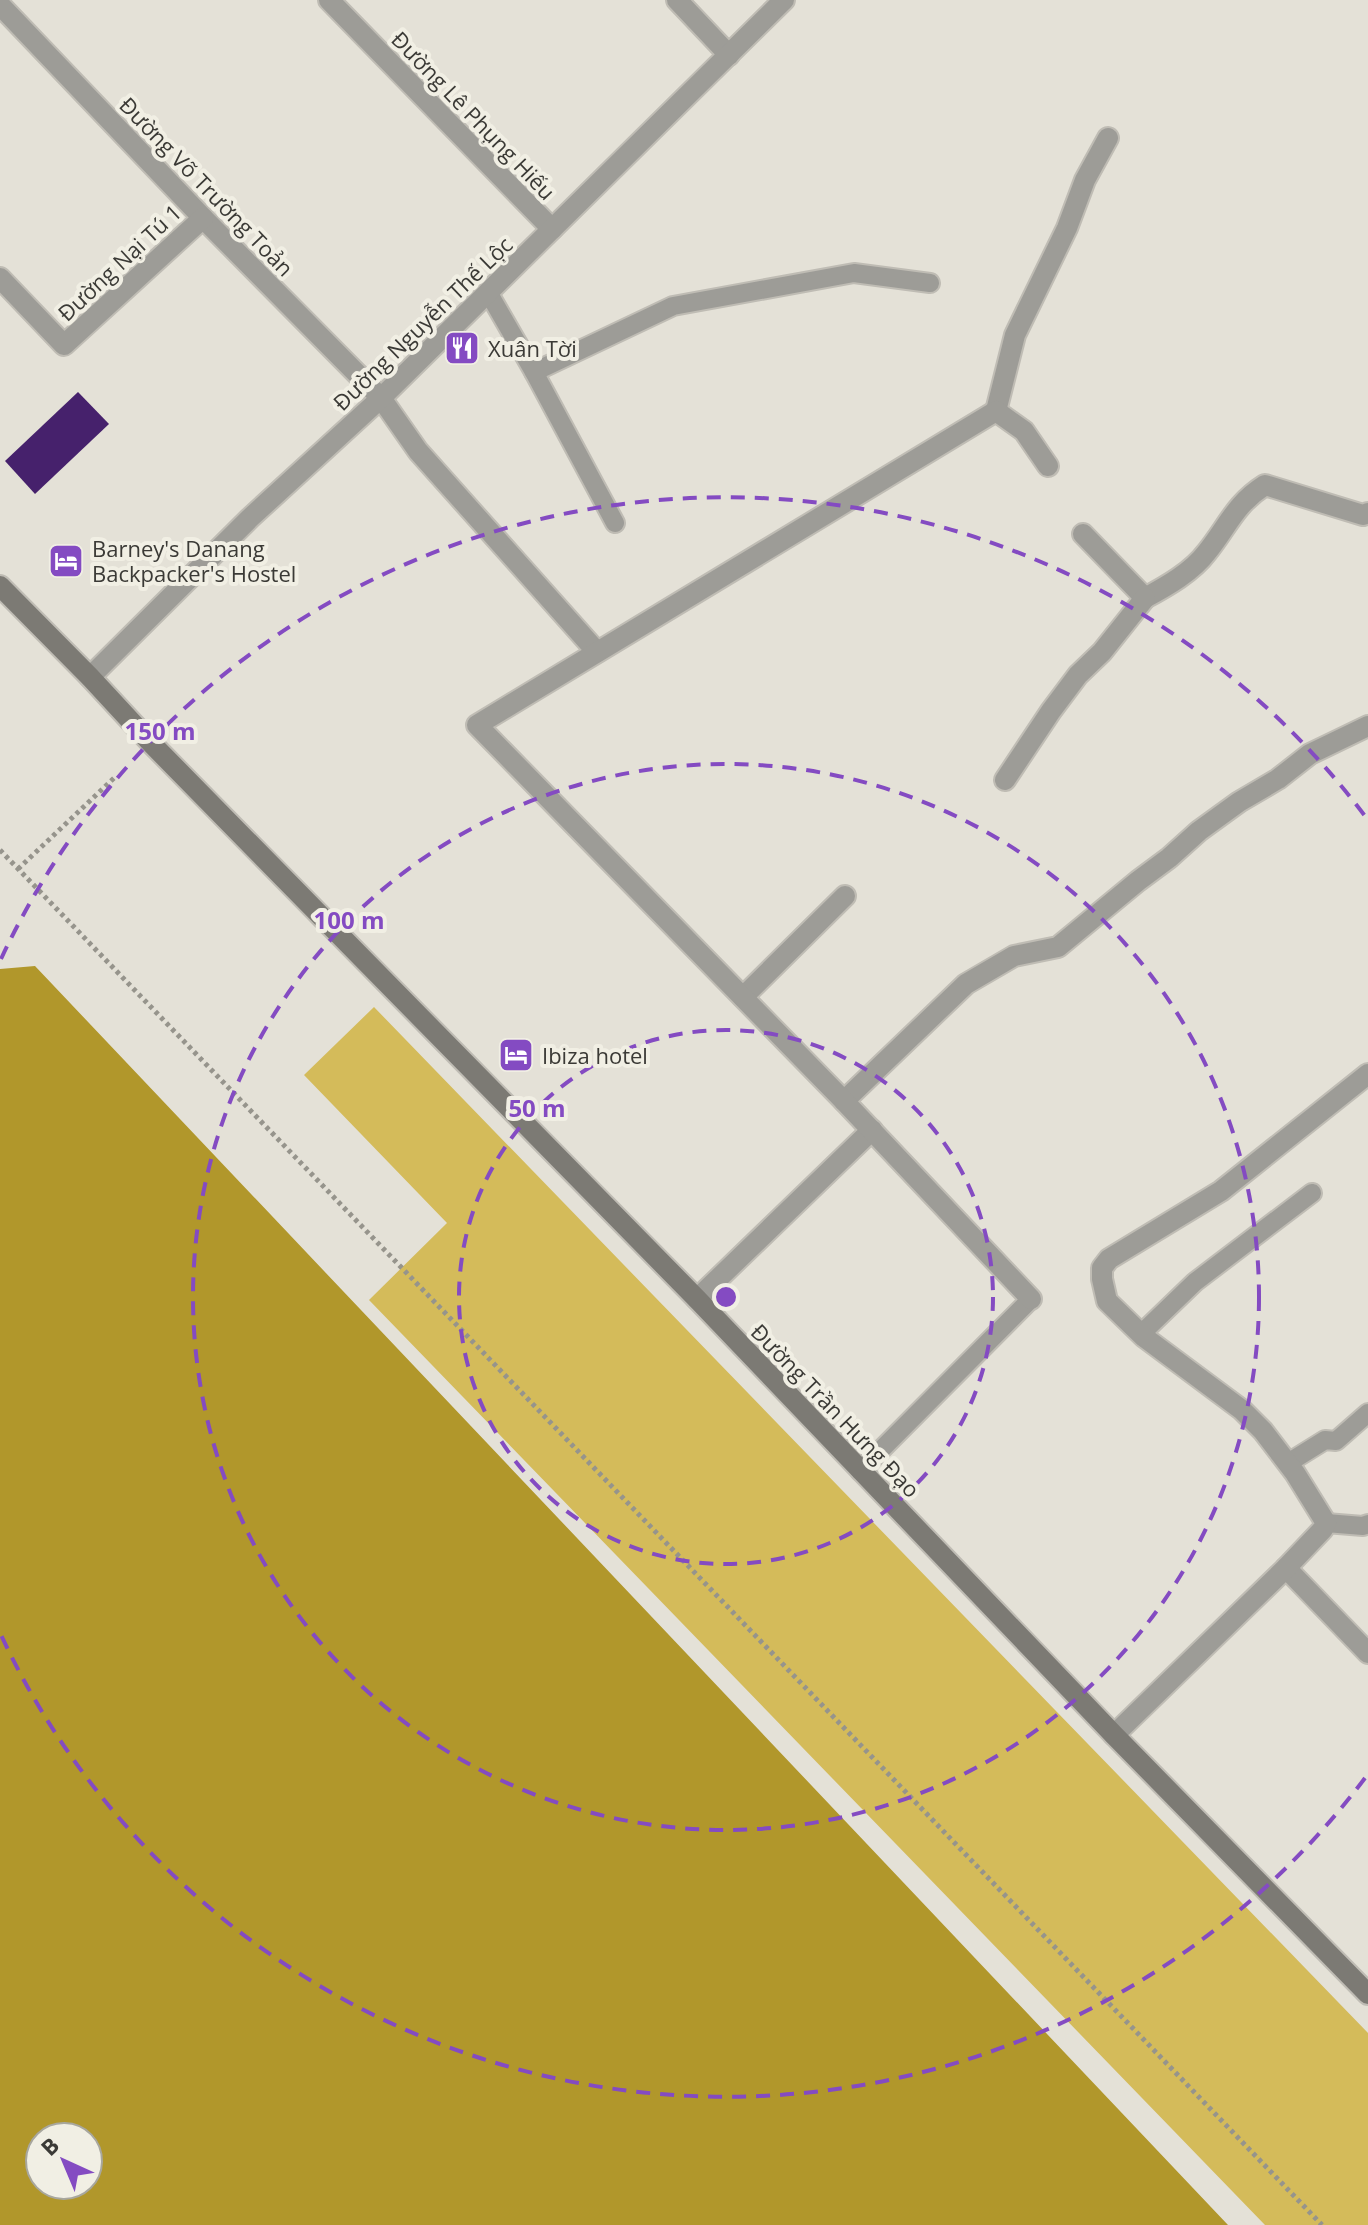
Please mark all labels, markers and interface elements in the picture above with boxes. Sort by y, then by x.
street label: Đường Lê Phụng Hiếu [386,24,562,206]
street label: Đường Võ Trường Toản [113,90,301,282]
street label: Đường Nại Tú 1 [51,197,187,327]
street label: Đường Nguyễn Thế Lộc [326,229,518,417]
restaurant icon: Xuân Tời [443,329,481,367]
place label: Xuân Tời [488,333,577,363]
place label: Barney's Danang Backpacker's Hostel [92,533,296,588]
hotel icon: Barney's Danang Backpacker's Hostel [47,542,85,580]
text: 150 m [125,714,195,747]
text: 100 m [314,903,384,936]
hotel icon: Ibiza hotel [497,1036,535,1074]
place label: Ibiza hotel [542,1040,648,1070]
text: 50 m [508,1091,566,1124]
centre of rings [712,1283,740,1311]
street label: Đường Trần Hưng Đạo [745,1316,927,1504]
north arrow [24,2121,104,2201]
text: B [34,2130,65,2162]

